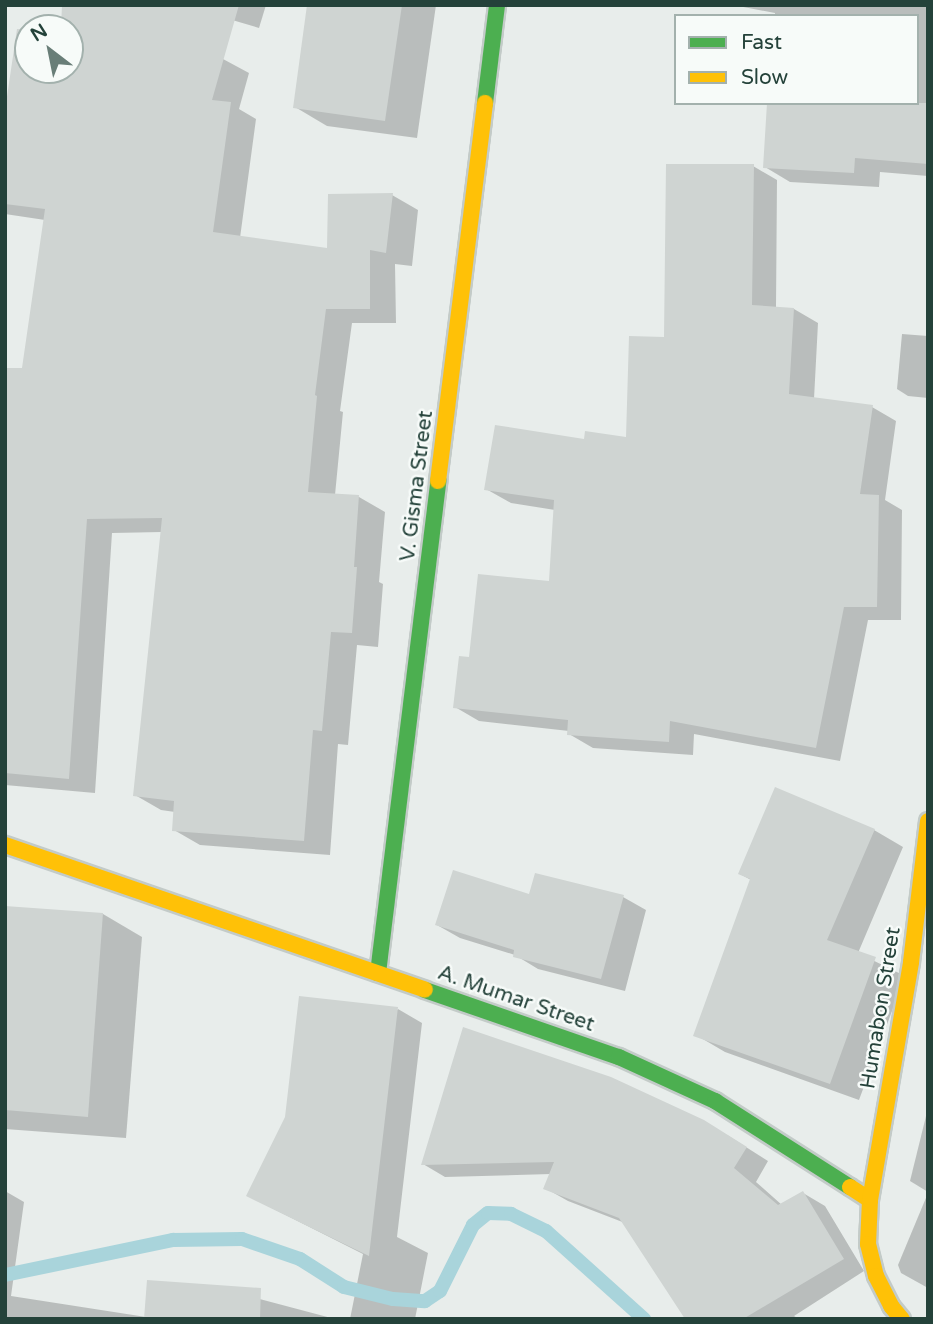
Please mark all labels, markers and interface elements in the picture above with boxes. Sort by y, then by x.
north arrow [14,14,84,84]
legend [674,14,919,105]
text: N [27,20,51,46]
text: Fast [741,30,782,55]
text: Slow [741,65,788,90]
street label: V. Gisma Street [395,409,439,563]
street label: Humabon Street [856,925,906,1091]
street label: A. Mumar Street [434,960,598,1038]

